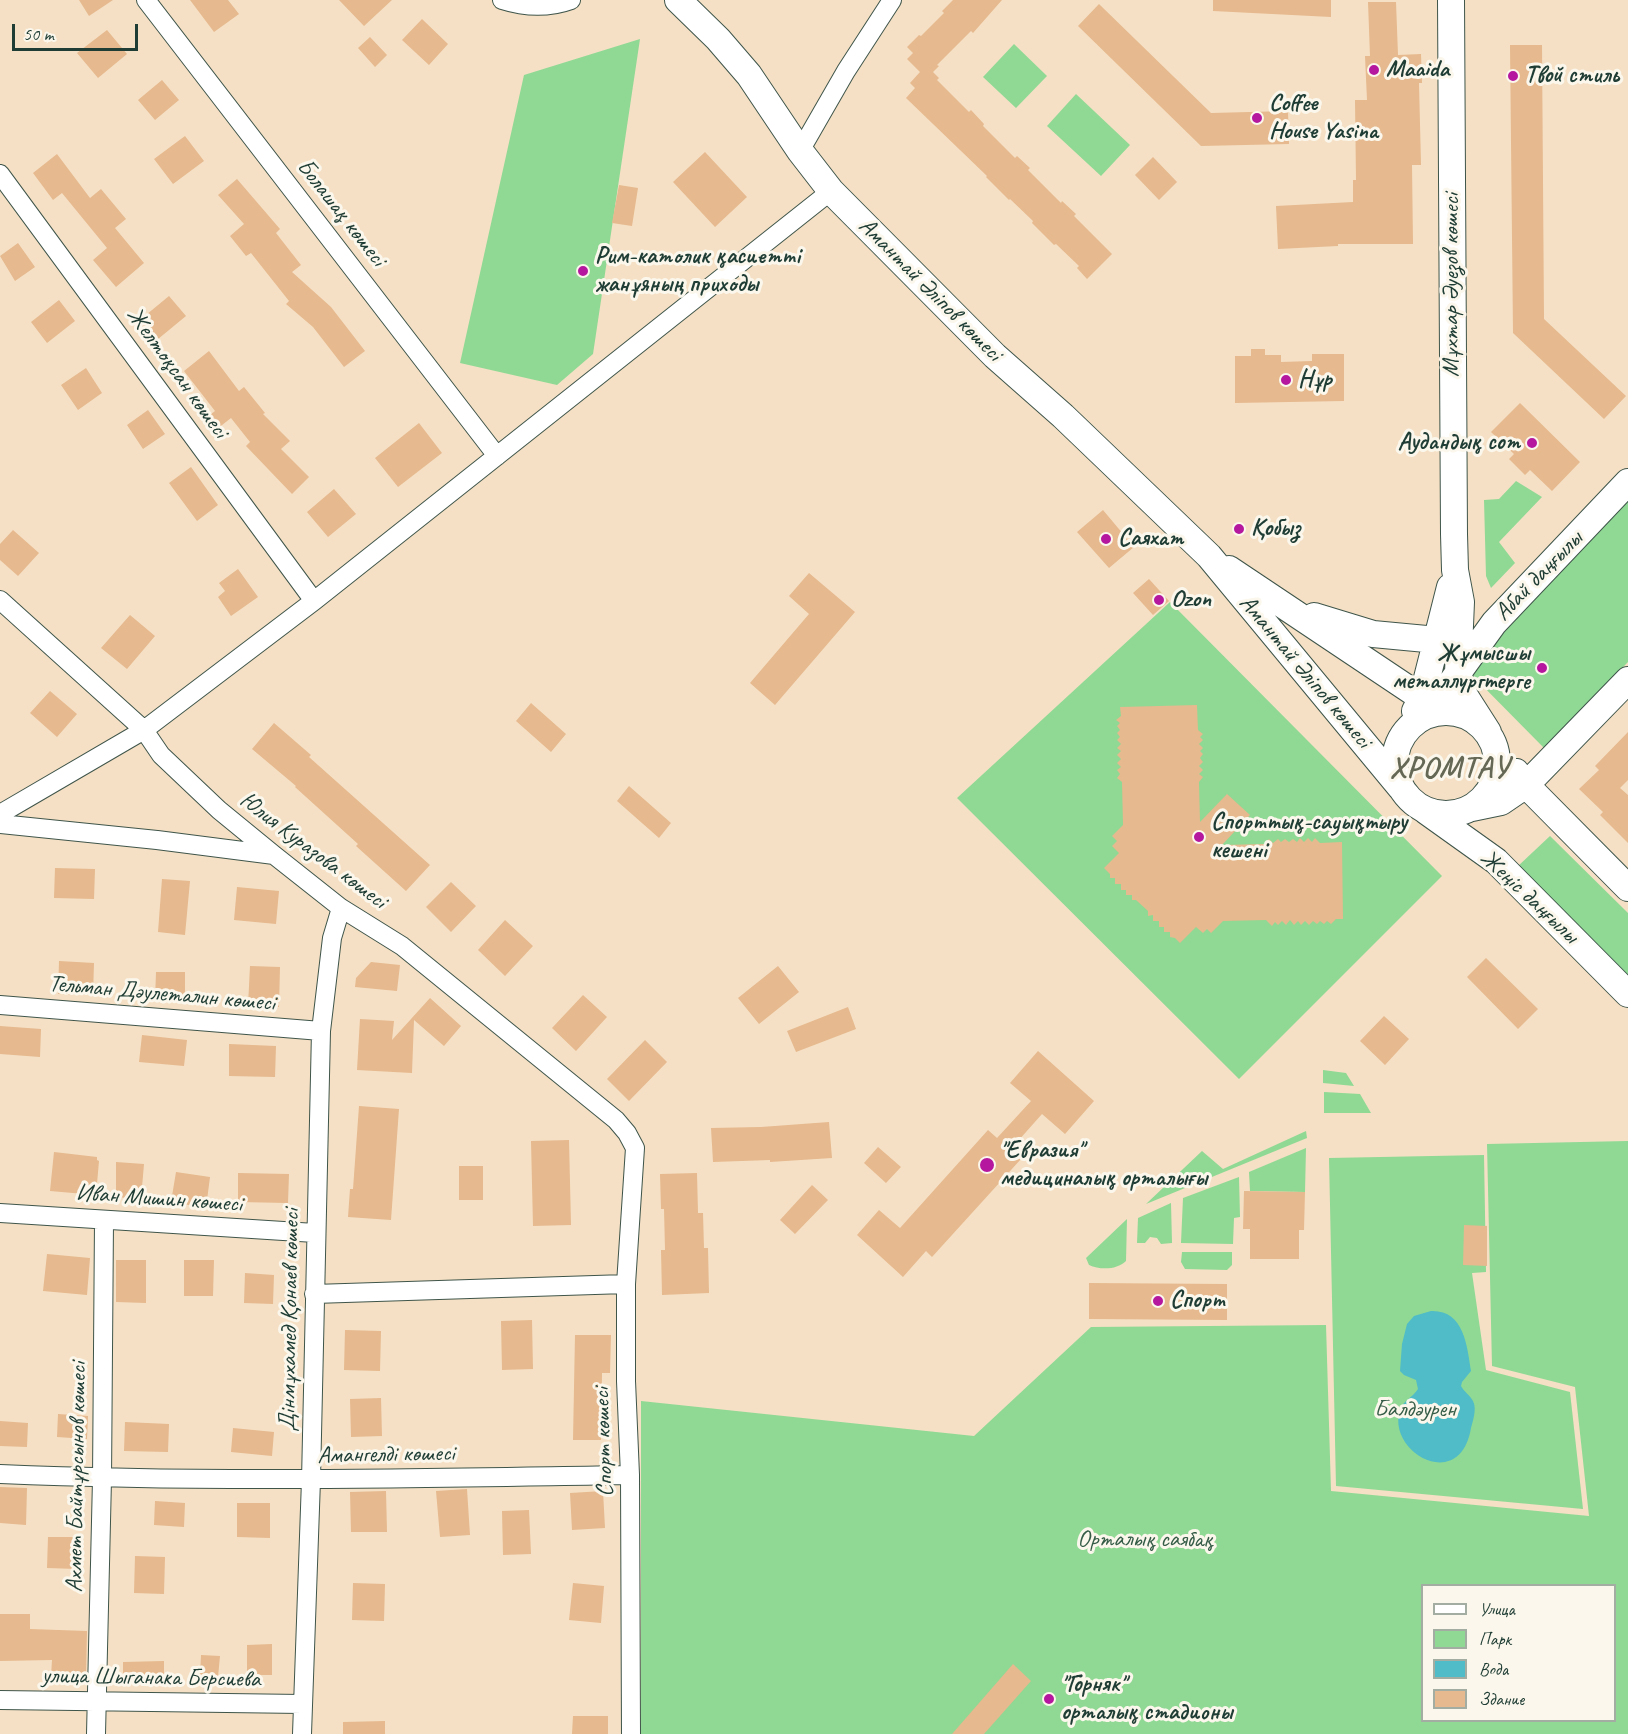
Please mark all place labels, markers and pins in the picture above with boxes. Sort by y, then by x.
place label: Maaida [1386,56,1449,84]
place label: Твой стиль [1525,62,1619,90]
marker: Maaida [1367,63,1381,77]
marker: Твой стиль [1506,69,1520,83]
place label: Coffee House Yasina [1269,90,1378,146]
marker: Coffee House Yasina [1250,111,1264,125]
place label: Рим-католик қасиетті жанұяның приходы [595,243,800,299]
marker: Рим-католик қасиетті жанұяның приходы [576,264,590,278]
place label: Нұр [1298,366,1332,394]
marker: Нұр [1279,373,1293,387]
place label: Аудандық сот [1398,429,1520,457]
marker: Аудандық сот [1525,436,1539,450]
place label: Қобыз [1251,515,1300,543]
marker: Қобыз [1232,522,1246,536]
place label: Саяхат [1118,525,1183,553]
marker: Саяхат [1099,532,1113,546]
place label: Ozon [1171,586,1211,614]
marker: Ozon [1152,593,1166,607]
place label: Жұмысшы металлургтерге [1392,640,1530,696]
marker: Жұмысшы металлургтерге [1535,661,1549,675]
place label: Спорттық-сауықтыру кешені [1211,809,1407,865]
marker: Спорттық-сауықтыру кешені [1192,830,1206,844]
place label: "Евразия" медициналық орталығы [1000,1137,1207,1193]
marker: "Евразия" медициналық орталығы [978,1156,996,1174]
place label: Спорт [1170,1287,1225,1315]
marker: Спорт [1151,1294,1165,1308]
place label: "Горняк" орталық стадионы [1061,1671,1233,1727]
marker: "Горняк" орталық стадионы [1042,1692,1056,1706]

